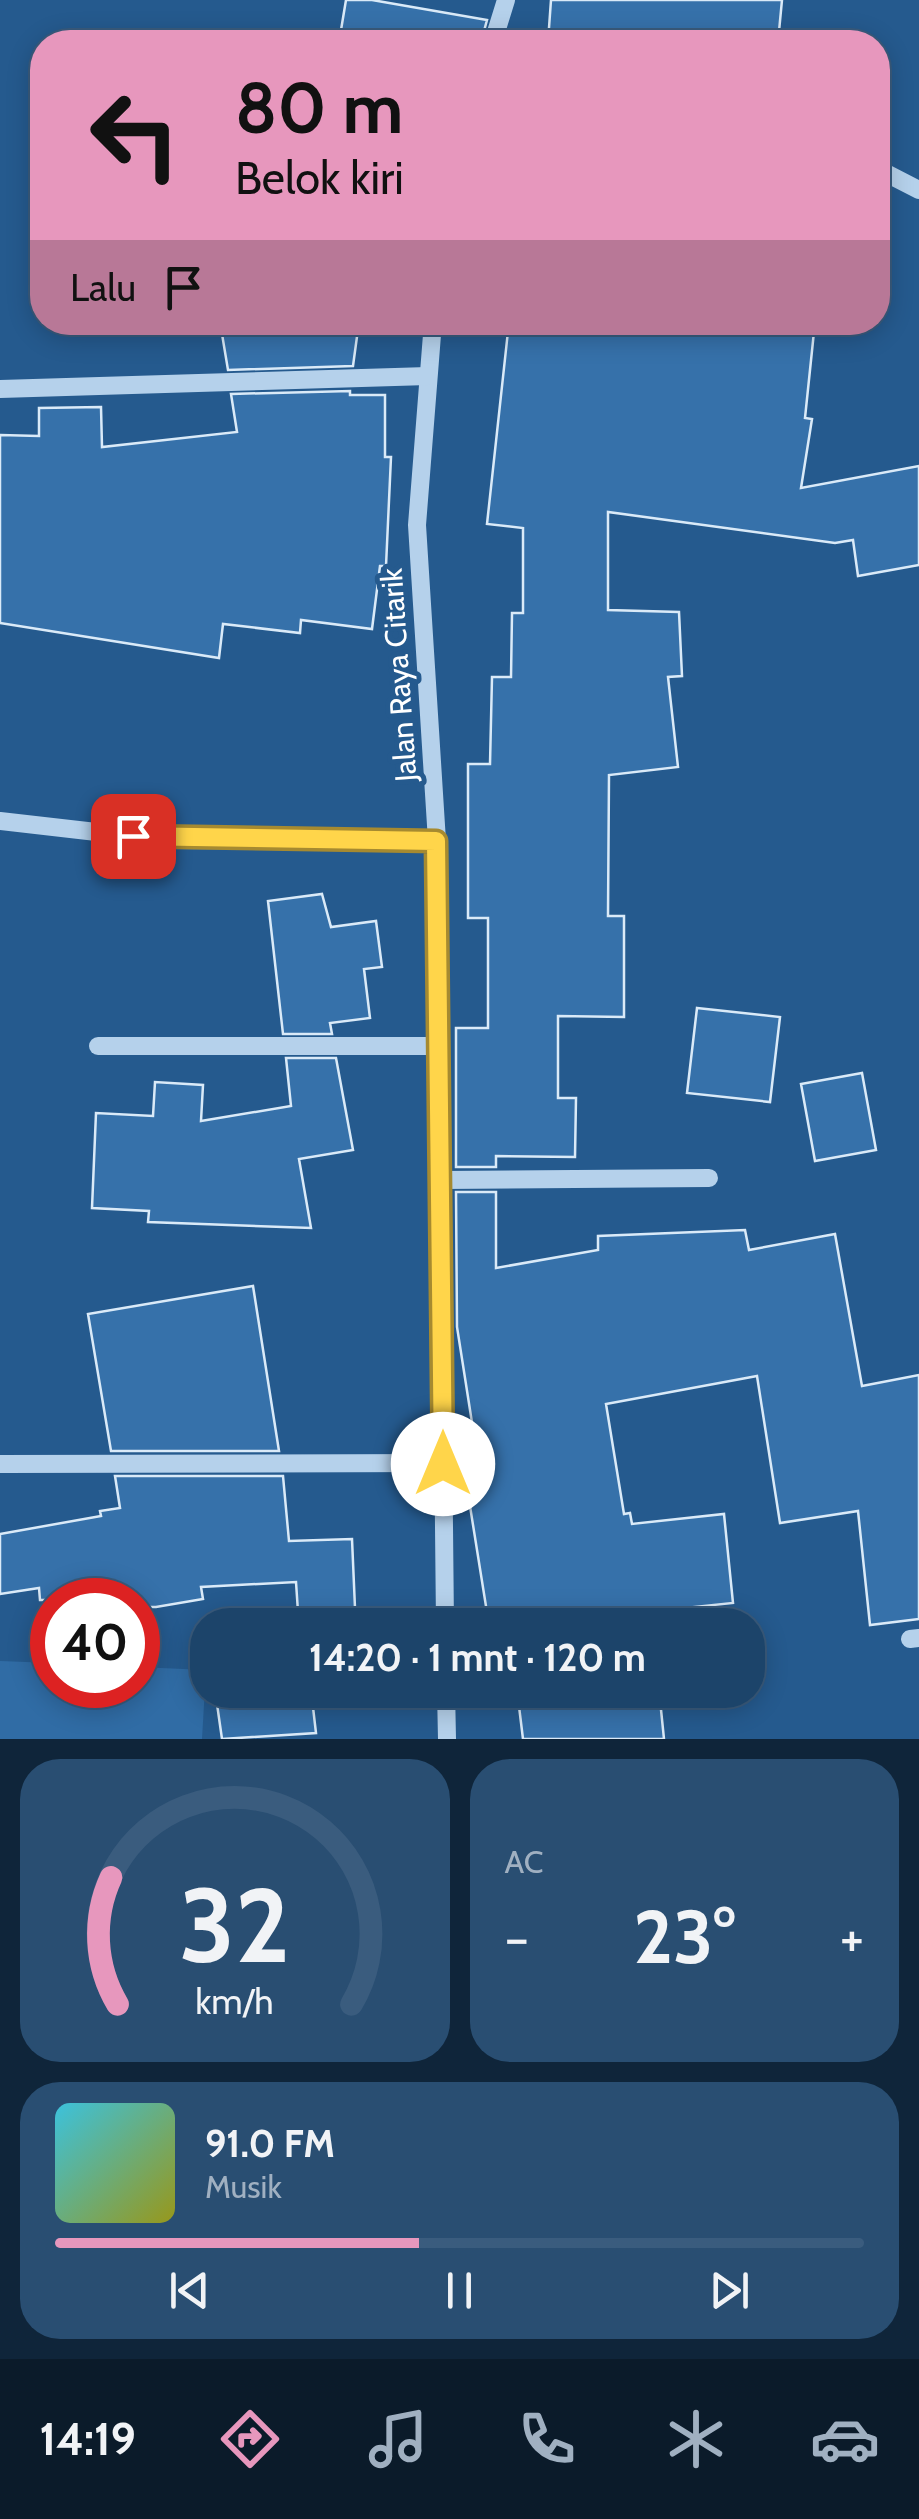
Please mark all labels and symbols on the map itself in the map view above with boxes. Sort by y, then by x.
street label: Jalan Raya Citarik [373,566,424,784]
pin [91,794,176,879]
position arrow [391,1412,495,1516]
speed limit sign: 40 [30,1578,160,1708]

